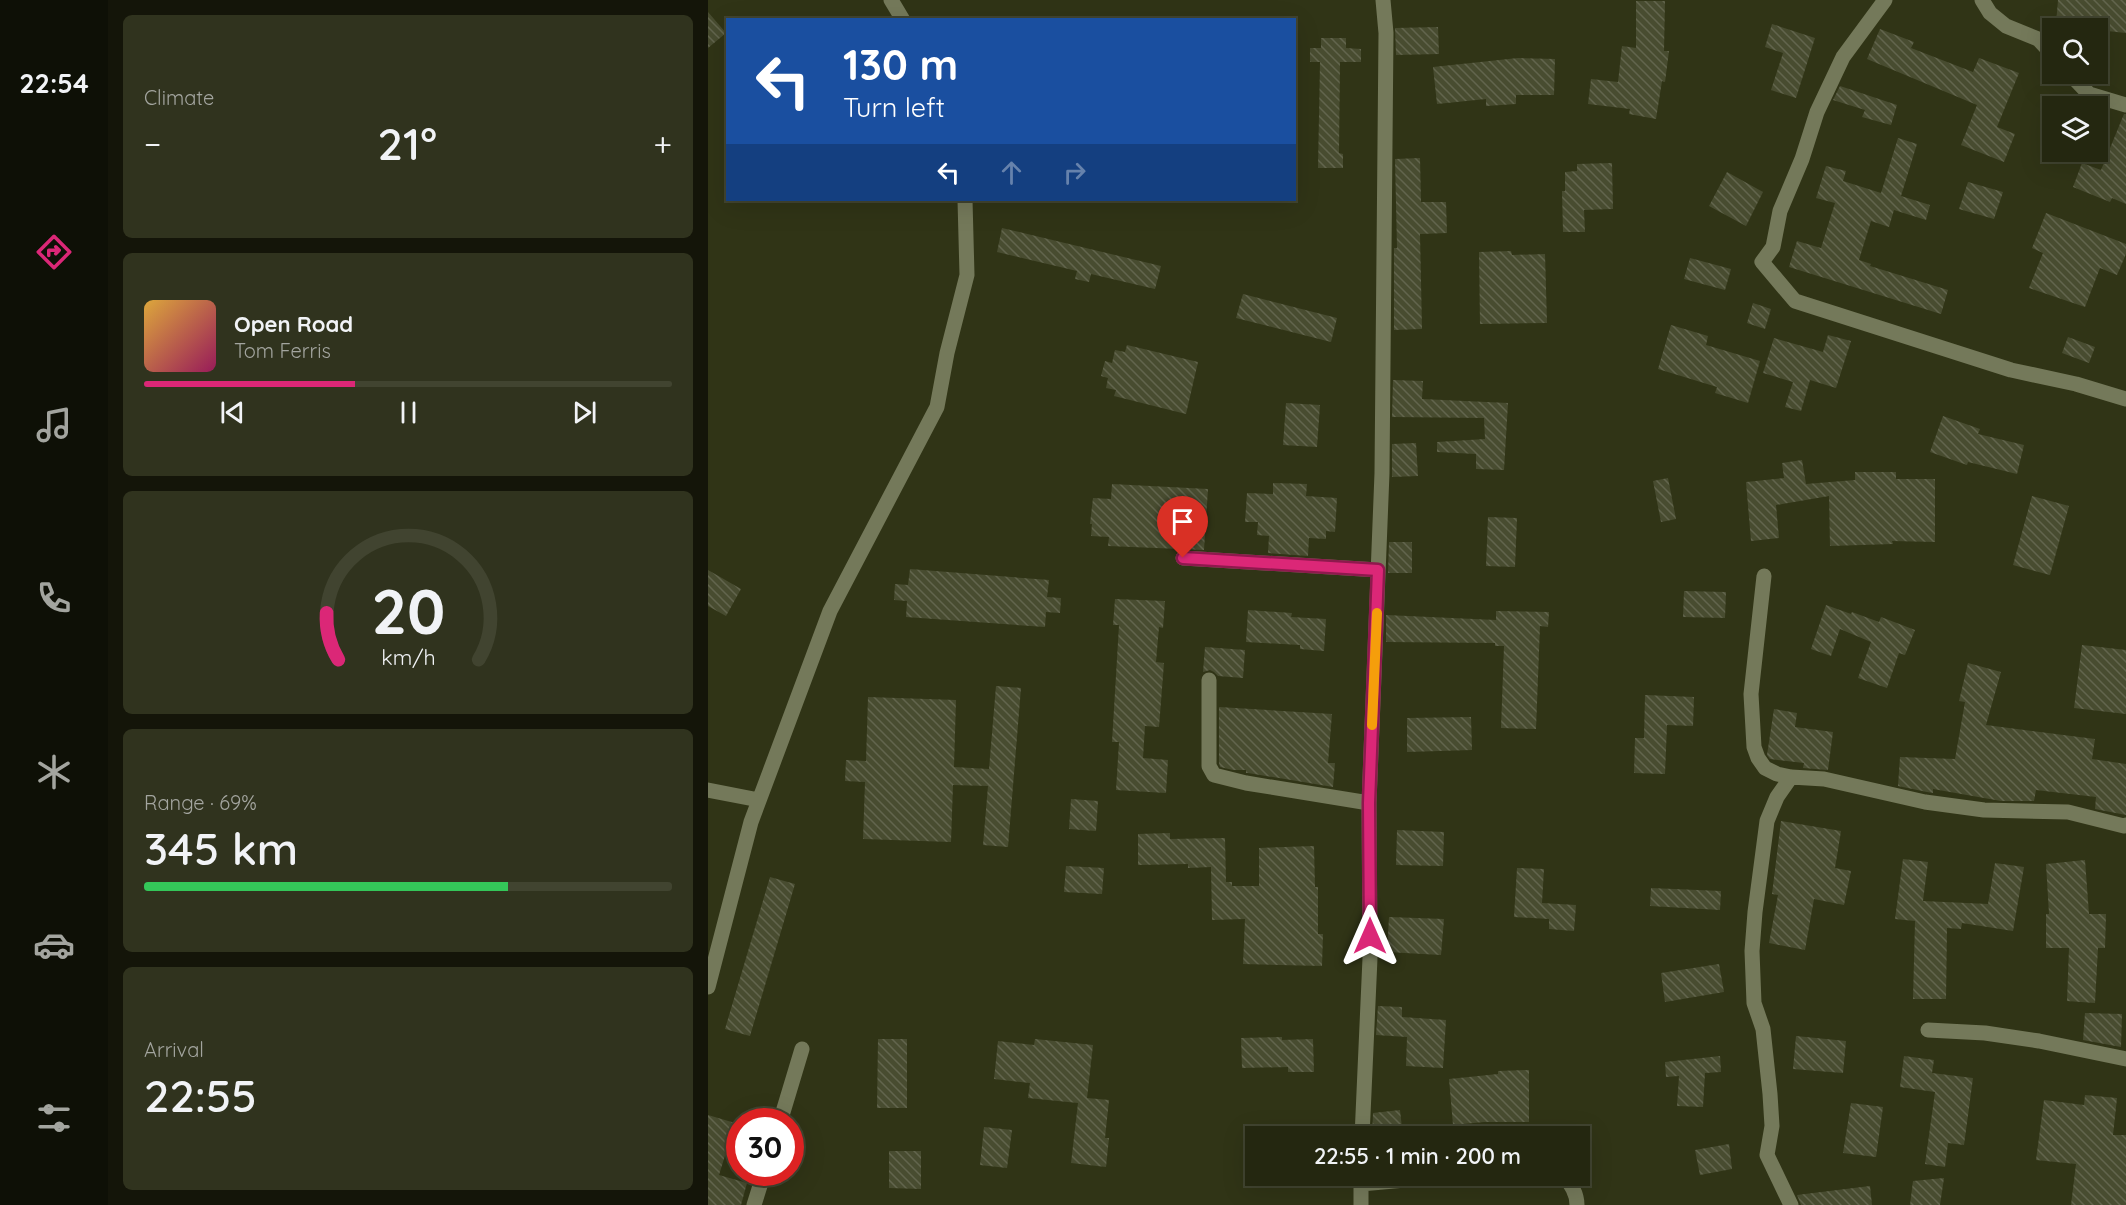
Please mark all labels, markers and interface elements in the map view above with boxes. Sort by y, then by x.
map controls [2042,18,2108,162]
button: search [2042,18,2108,84]
text: 130 m [843,38,958,91]
icon: left [744,42,822,120]
text: 22:54 [19,66,89,100]
text: Climate [144,85,214,110]
text: Turn left [843,90,945,124]
button: layers [2042,96,2108,162]
text: 21° [378,115,437,171]
text: − [144,123,161,164]
text: + [653,123,672,164]
icon: left [932,156,965,189]
icon: ahead [995,156,1028,189]
icon: right [1058,156,1091,189]
icon: directions [33,231,75,273]
text: Open Road [234,310,353,338]
text: Tom Ferris [234,338,331,363]
icon: previous [216,396,249,429]
icon: pause [392,396,425,429]
icon: next [568,396,601,429]
icon: music [33,404,75,446]
pin [1157,496,1208,558]
icon: arrive [1166,505,1199,538]
text: 20 [371,572,445,650]
icon: phone [33,577,75,619]
text: km/h [381,644,435,670]
icon: climate [33,751,75,793]
text: Range · 69% [144,790,257,815]
text: 345 km [144,820,298,876]
position arrow [1338,904,1402,968]
icon: car [33,924,75,966]
text: Arrival [144,1037,204,1062]
text: 22:55 [144,1067,257,1123]
icon: filters [33,1097,75,1139]
speed limit sign: 30 [726,1108,804,1186]
text: 22:55 · 1 min · 200 m [1314,1142,1521,1170]

